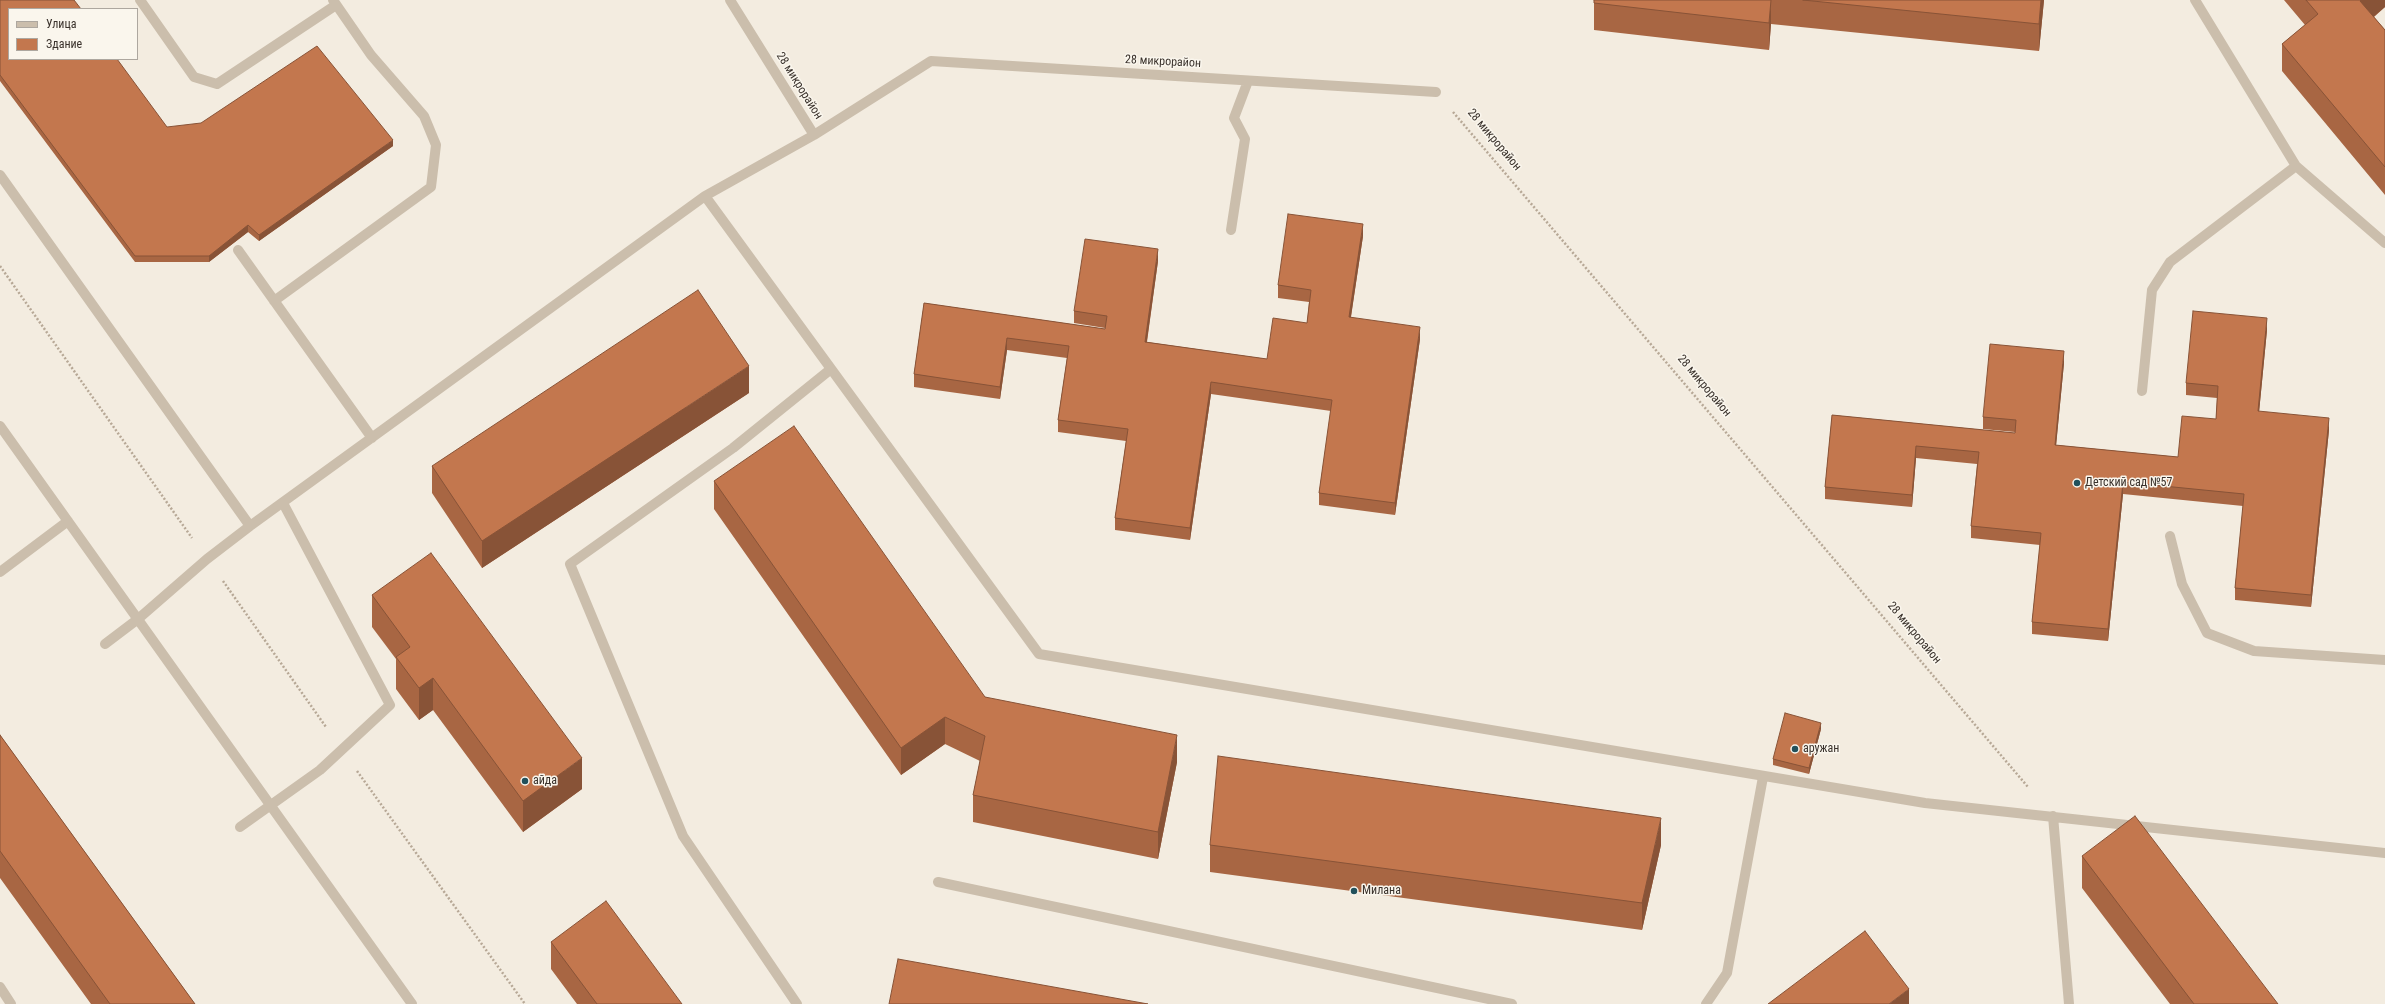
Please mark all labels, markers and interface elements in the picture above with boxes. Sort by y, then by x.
legend [8,8,138,60]
text: Улица [46,17,76,31]
text: Здание [46,37,82,51]
street label: 28 микрорайон [773,50,825,122]
street label: 28 микрорайон [1125,53,1201,71]
street label: 28 микрорайон [1464,106,1524,174]
street label: 28 микрорайон [1674,352,1734,420]
place label: Детский сад №57 [2085,476,2172,490]
marker: Детский сад №57 [2072,478,2082,488]
street label: 28 микрорайон [1884,599,1944,667]
place label: аружан [1803,742,1839,756]
marker: аружан [1790,744,1800,754]
place label: айда [533,774,557,788]
marker: айда [520,776,530,786]
place label: Милана [1362,884,1401,898]
marker: Милана [1349,886,1359,896]

